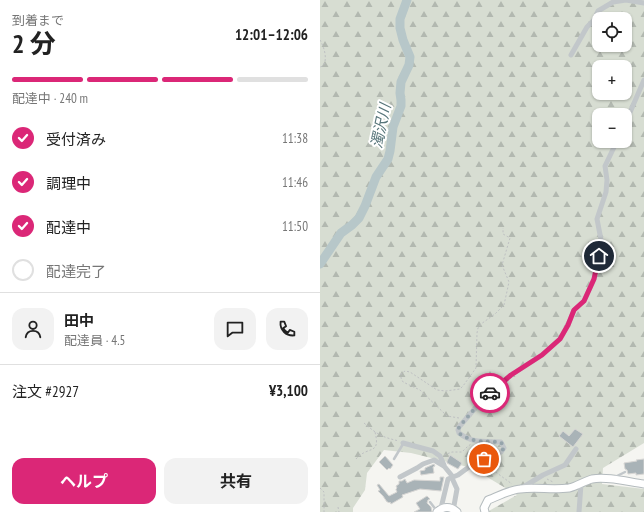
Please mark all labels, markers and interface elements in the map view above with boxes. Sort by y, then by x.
text: 到着まで [12,12,64,29]
map controls [592,12,632,148]
button: locate [592,12,632,52]
text: 12:01–12:06 [235,25,308,44]
text: 2 分 [12,27,56,60]
button: + [592,60,632,100]
text: 配達中 · 240 m [12,90,88,107]
water label: 濁沢川 [367,100,395,150]
button: − [592,108,632,148]
icon: check [12,127,34,149]
text: 受付済み [46,130,106,149]
text: 11:38 [282,130,308,147]
icon: check [12,171,34,193]
text: 調理中 [46,174,91,193]
text: 11:46 [282,174,308,191]
icon: check [12,215,34,237]
text: 配達中 [46,218,91,237]
text: 11:50 [282,218,308,235]
pin [582,239,616,273]
icon: home [588,245,610,267]
text: 配達完了 [46,262,106,281]
button: person [12,308,54,350]
button: chat [214,308,256,350]
button: phone [266,308,308,350]
text: 田中 [64,311,94,330]
text: 配達員 · 4.5 [64,332,125,349]
courier [470,373,510,413]
text: ¥3,100 [269,381,308,400]
text: 注文 #2927 [12,382,79,401]
icon: car [479,382,501,404]
pin [467,442,501,476]
icon: bag [473,448,495,470]
button: ヘルプ [12,458,156,504]
button: 共有 [164,458,308,504]

